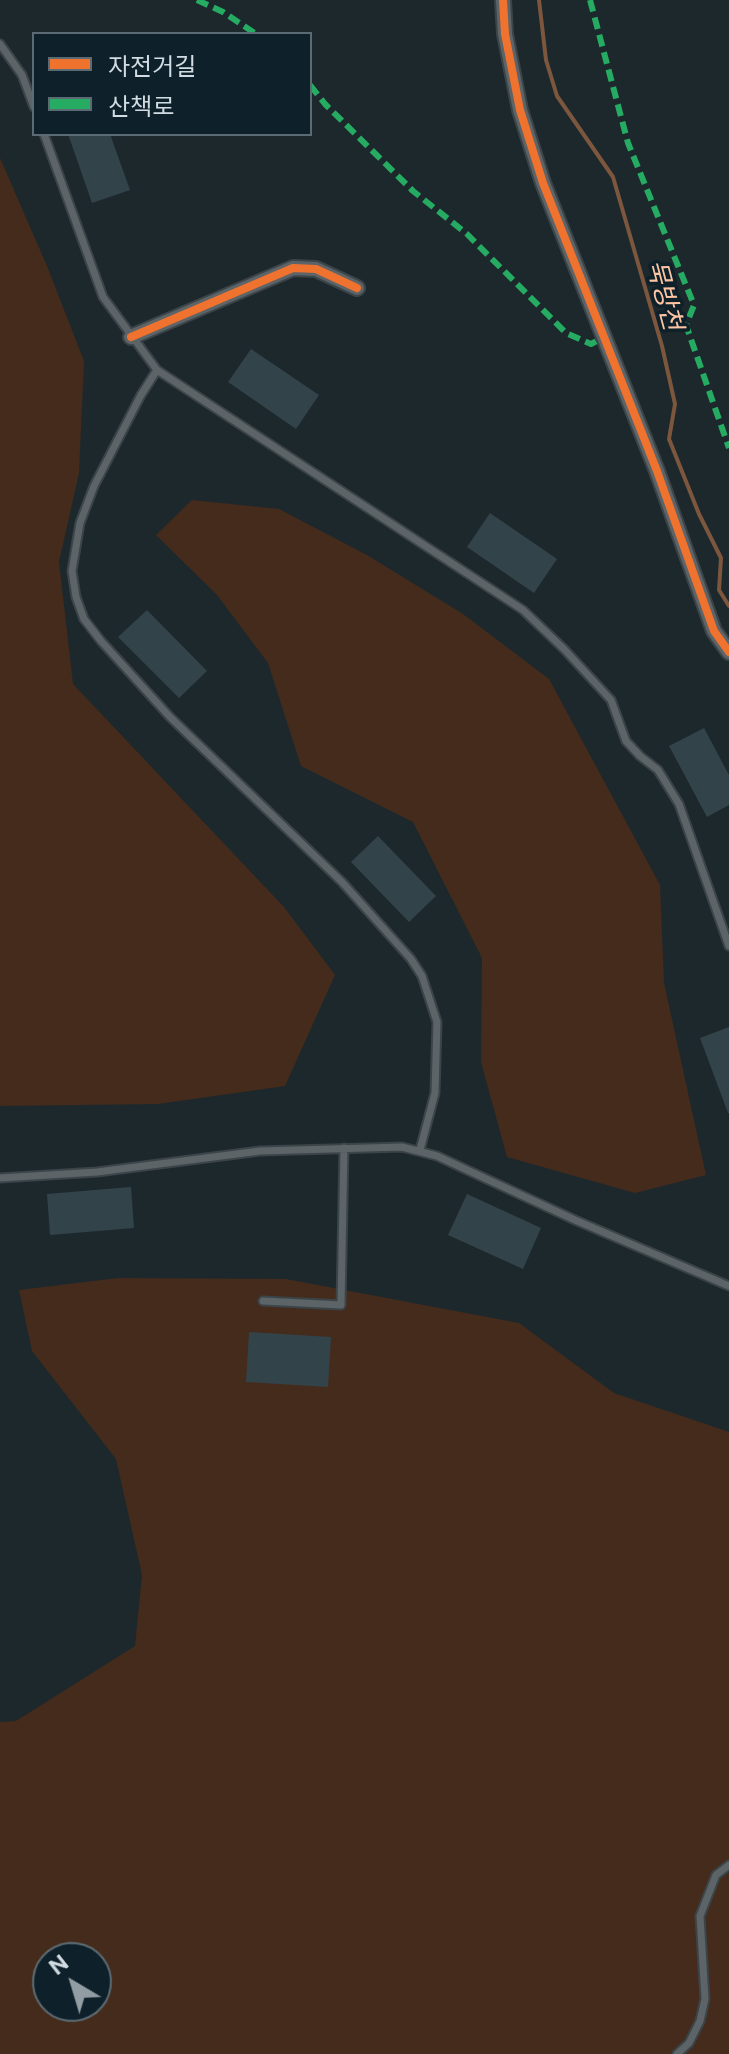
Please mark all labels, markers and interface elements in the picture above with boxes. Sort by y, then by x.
legend [32,32,312,136]
text: 자전거길 [108,52,196,80]
text: 산책로 [108,92,174,120]
water label: 묵방천 [640,256,688,334]
north arrow [32,1942,112,2022]
text: N [44,1949,73,1980]

